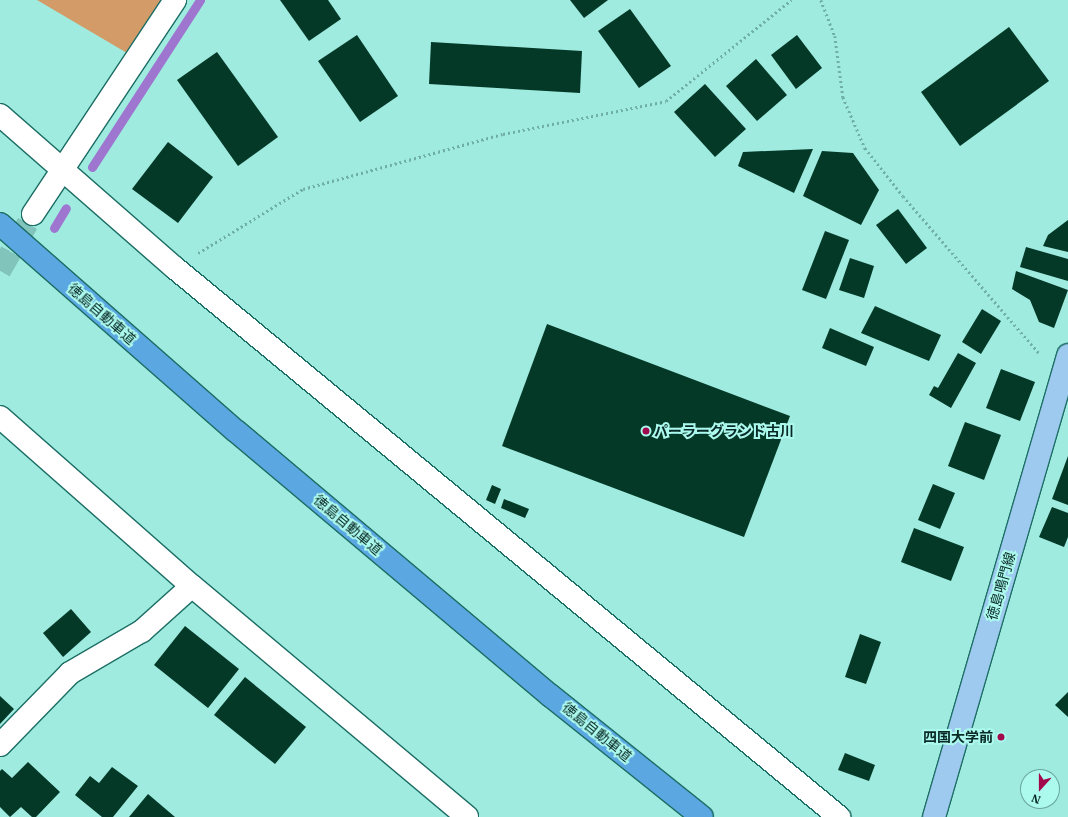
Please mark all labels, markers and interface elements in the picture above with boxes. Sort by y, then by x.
street label: 徳島自動車道 [65,280,139,348]
place label: パーラーグランド古川 [654,423,794,439]
marker: パーラーグランド古川 [641,426,651,436]
street label: 徳島自動車道 [310,492,386,558]
street label: 徳島鳴門線 [983,550,1019,622]
street label: 徳島自動車道 [559,699,635,765]
place label: 四国大学前 [923,729,993,745]
marker: 四国大学前 [996,732,1006,742]
north arrow [1020,769,1060,809]
text: N [1029,791,1043,807]

